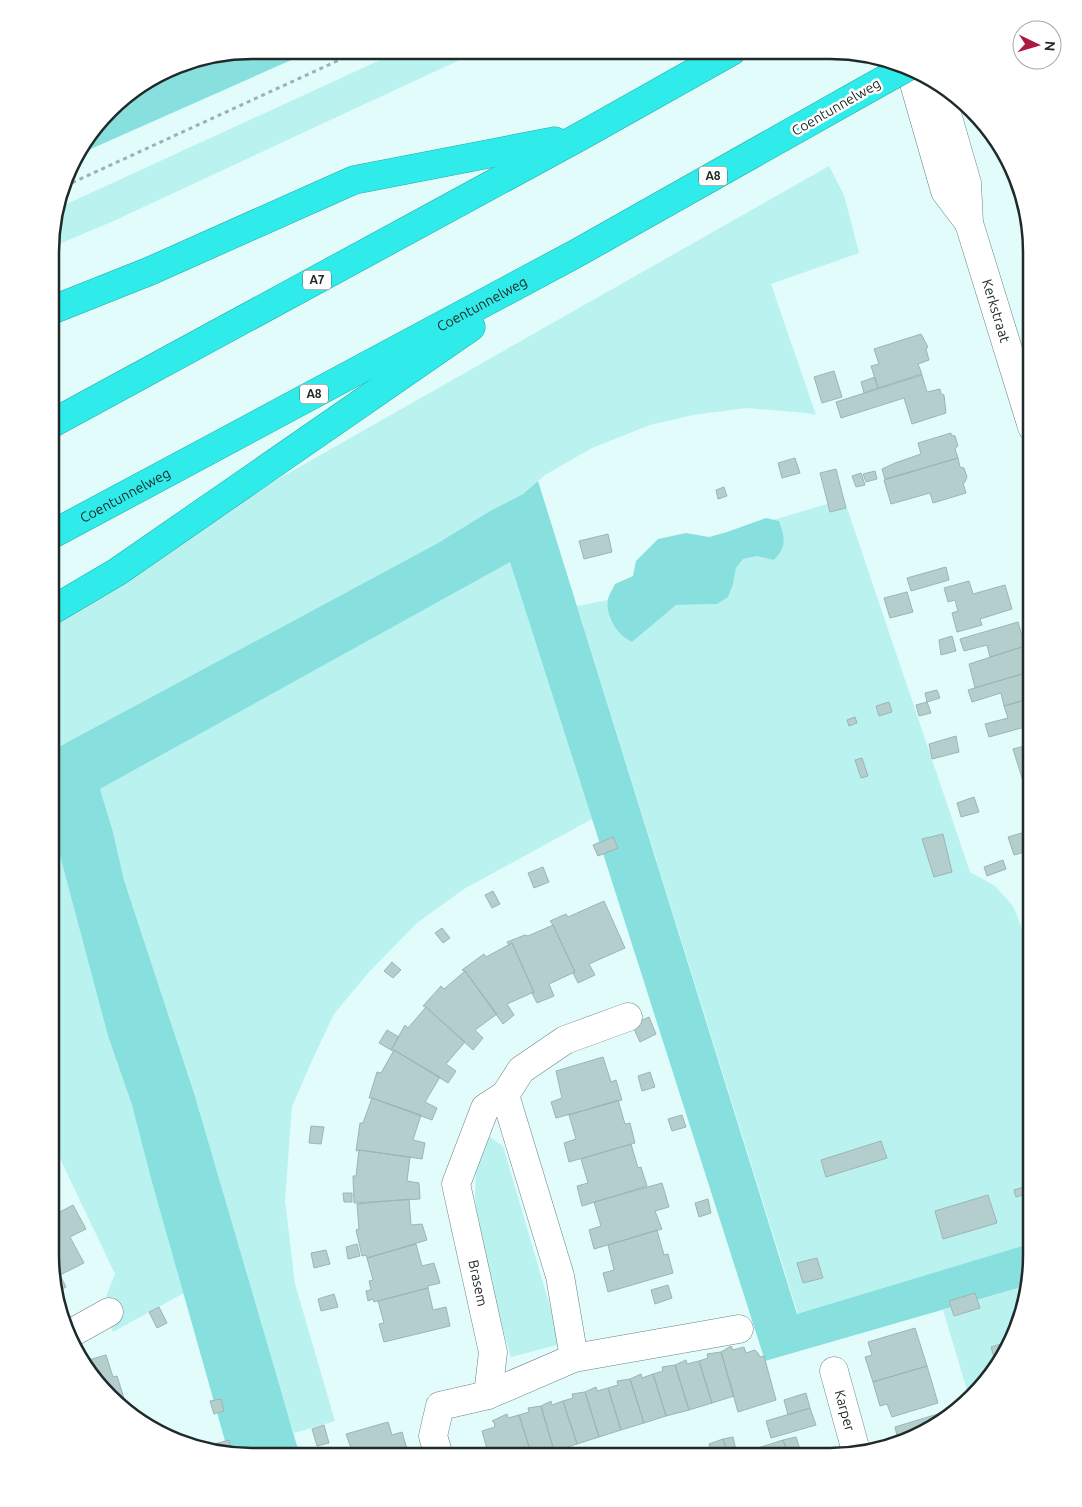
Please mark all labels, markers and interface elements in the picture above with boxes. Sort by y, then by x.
north arrow [1012,20,1062,70]
text: N [1042,40,1058,52]
street label: Coentunnelweg [789,75,883,139]
road number: A8 [699,167,727,186]
road number: A7 [303,270,331,290]
street label: Coentunnelweg [434,273,530,335]
street label: Kerkstraat [979,277,1014,345]
road number: A8 [300,384,328,404]
street label: Coentunnelweg [77,465,173,526]
street label: Brasem [465,1258,491,1308]
street label: Karper [832,1388,858,1434]

